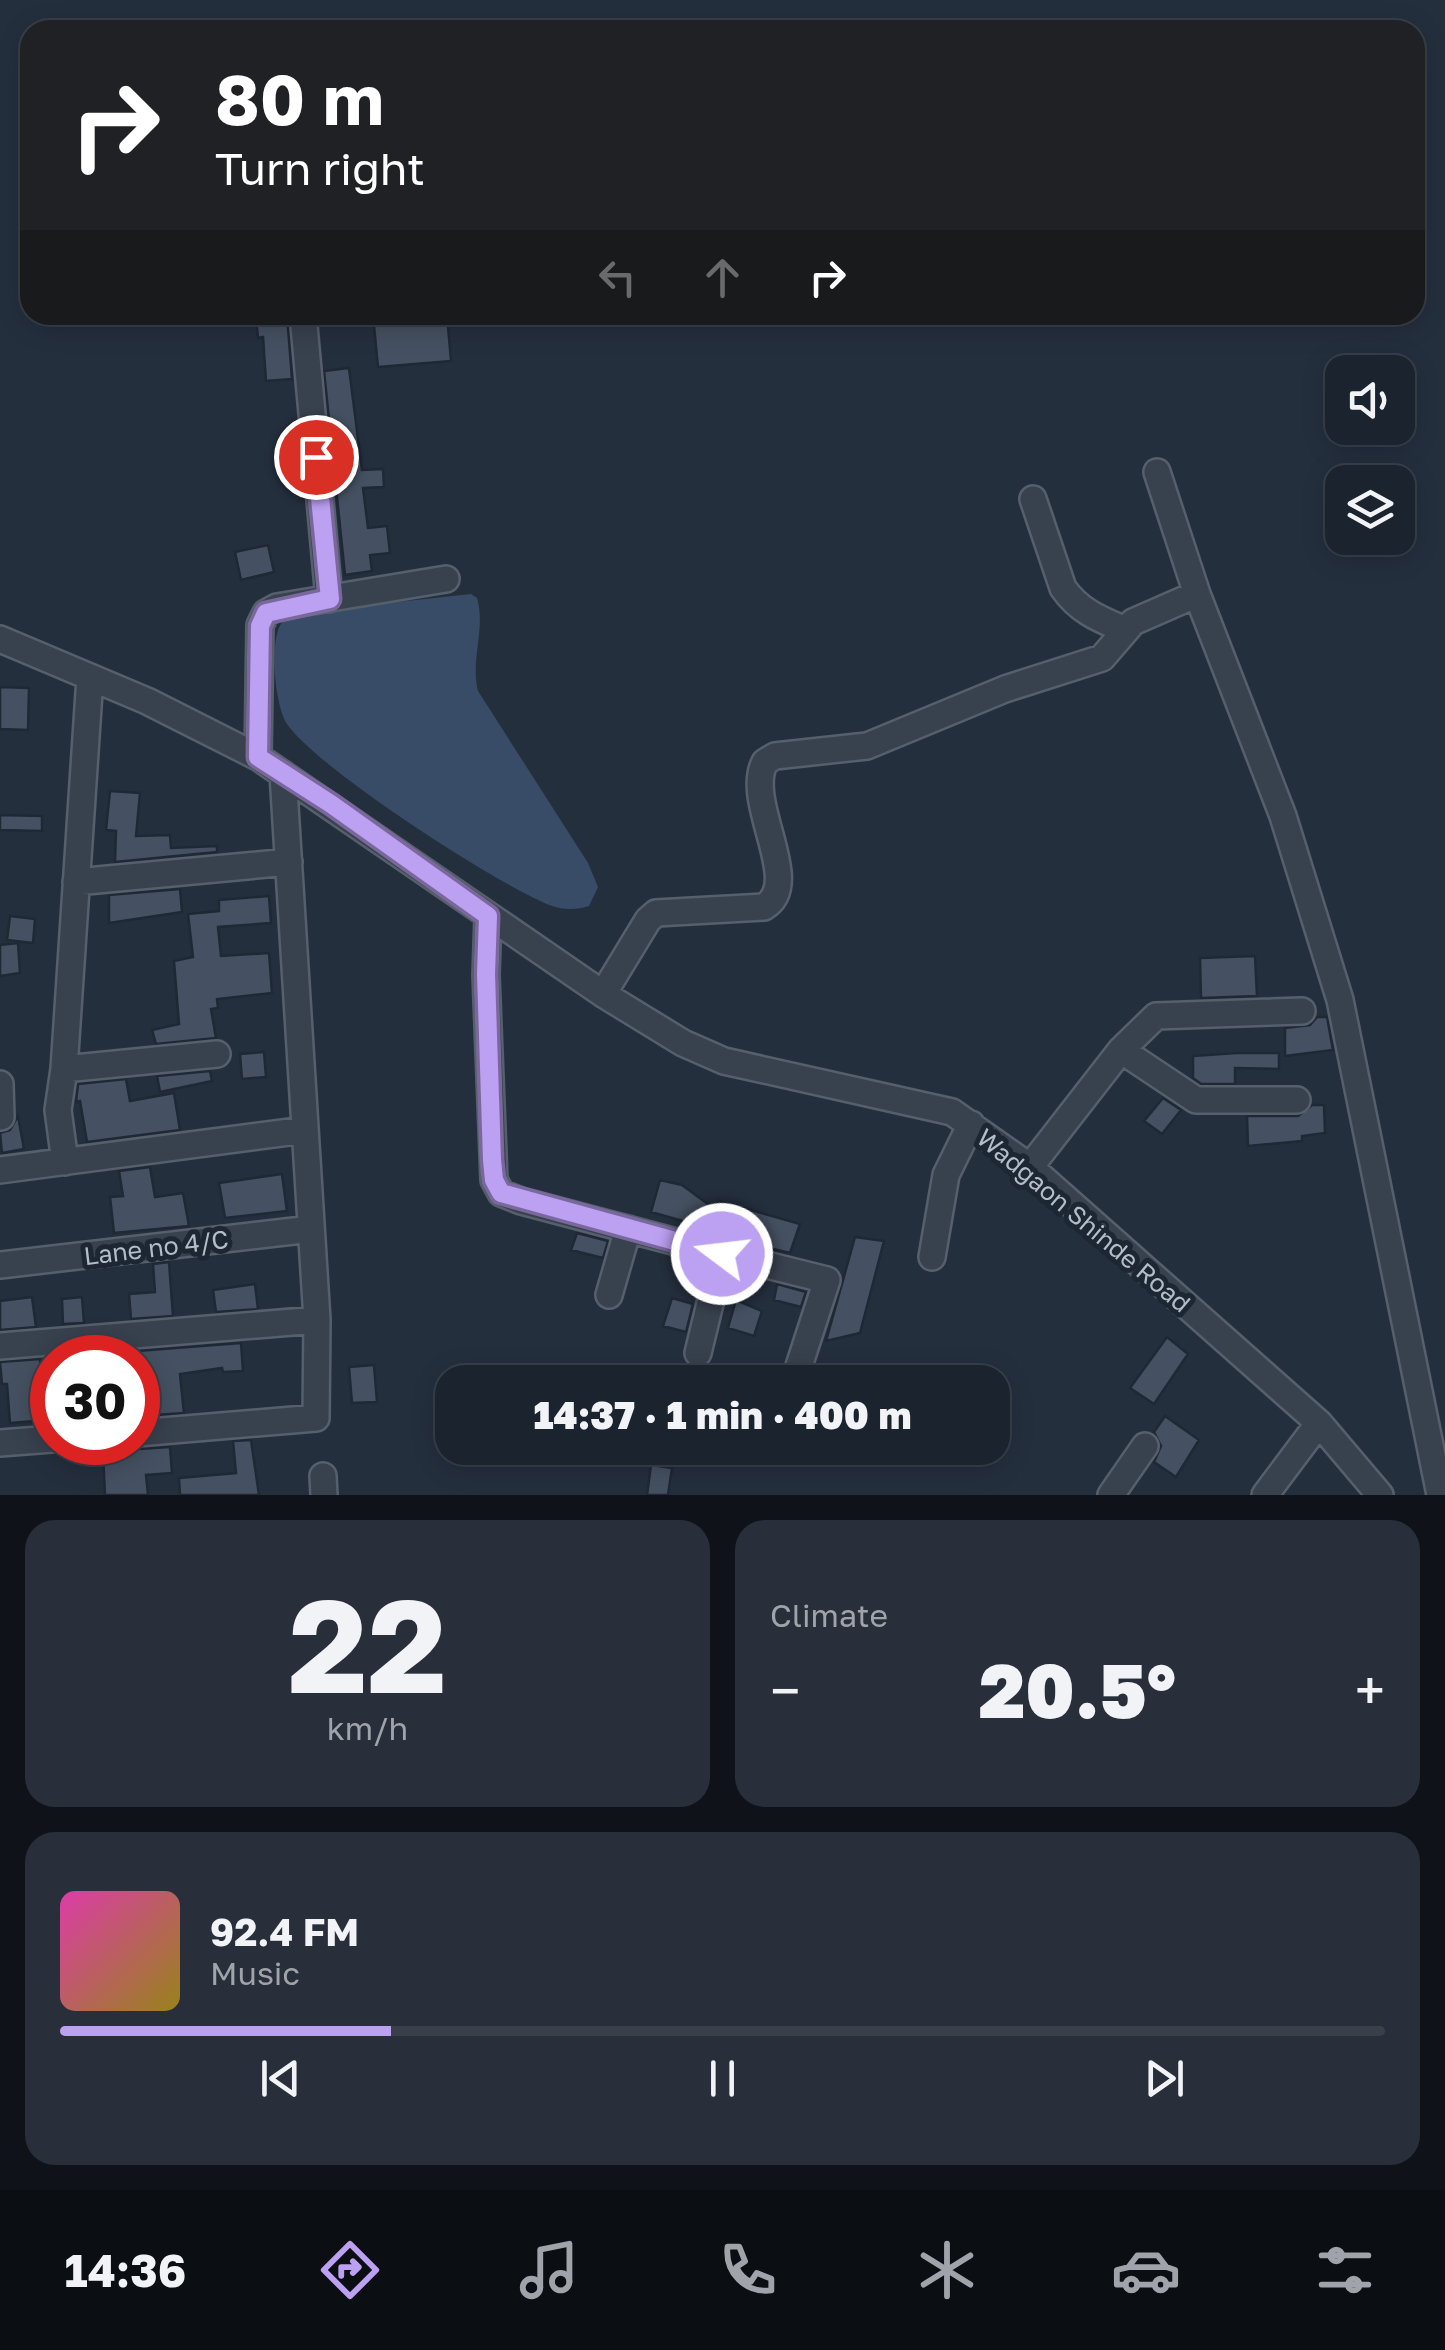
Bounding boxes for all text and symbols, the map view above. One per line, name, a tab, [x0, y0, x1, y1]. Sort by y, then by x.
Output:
text: 80 m	[215, 56, 384, 140]
icon: right	[50, 60, 180, 190]
text: Turn right	[215, 141, 425, 195]
icon: left	[590, 250, 645, 305]
icon: ahead	[695, 250, 750, 305]
icon: right	[800, 250, 855, 305]
map controls	[1325, 355, 1415, 555]
button: sound	[1325, 355, 1415, 445]
pin	[274, 415, 359, 500]
icon: arrive	[289, 430, 344, 485]
button: layers	[1325, 465, 1415, 555]
street label: Wadgaon Shinde Road	[971, 1122, 1197, 1318]
position arrow	[670, 1202, 774, 1306]
street label: Lane no 4/C	[82, 1223, 230, 1271]
speed limit sign: 30	[30, 1335, 160, 1465]
text: 14:37 · 1 min · 400 m	[534, 1392, 911, 1437]
text: 22	[288, 1566, 447, 1722]
text: Climate	[770, 1596, 888, 1634]
text: 20.5°	[979, 1644, 1176, 1735]
text: −	[770, 1657, 800, 1723]
text: +	[1355, 1657, 1385, 1723]
text: km/h	[327, 1709, 408, 1747]
text: 92.4 FM	[210, 1909, 359, 1954]
text: Music	[210, 1954, 300, 1992]
icon: previous	[253, 2051, 308, 2106]
icon: pause	[695, 2051, 750, 2106]
icon: next	[1137, 2051, 1192, 2106]
icon: directions	[315, 2235, 385, 2305]
icon: music	[514, 2235, 584, 2305]
icon: phone	[713, 2235, 783, 2305]
icon: climate	[912, 2235, 982, 2305]
icon: car	[1111, 2235, 1181, 2305]
icon: filters	[1310, 2235, 1380, 2305]
text: 14:36	[65, 2243, 186, 2297]

